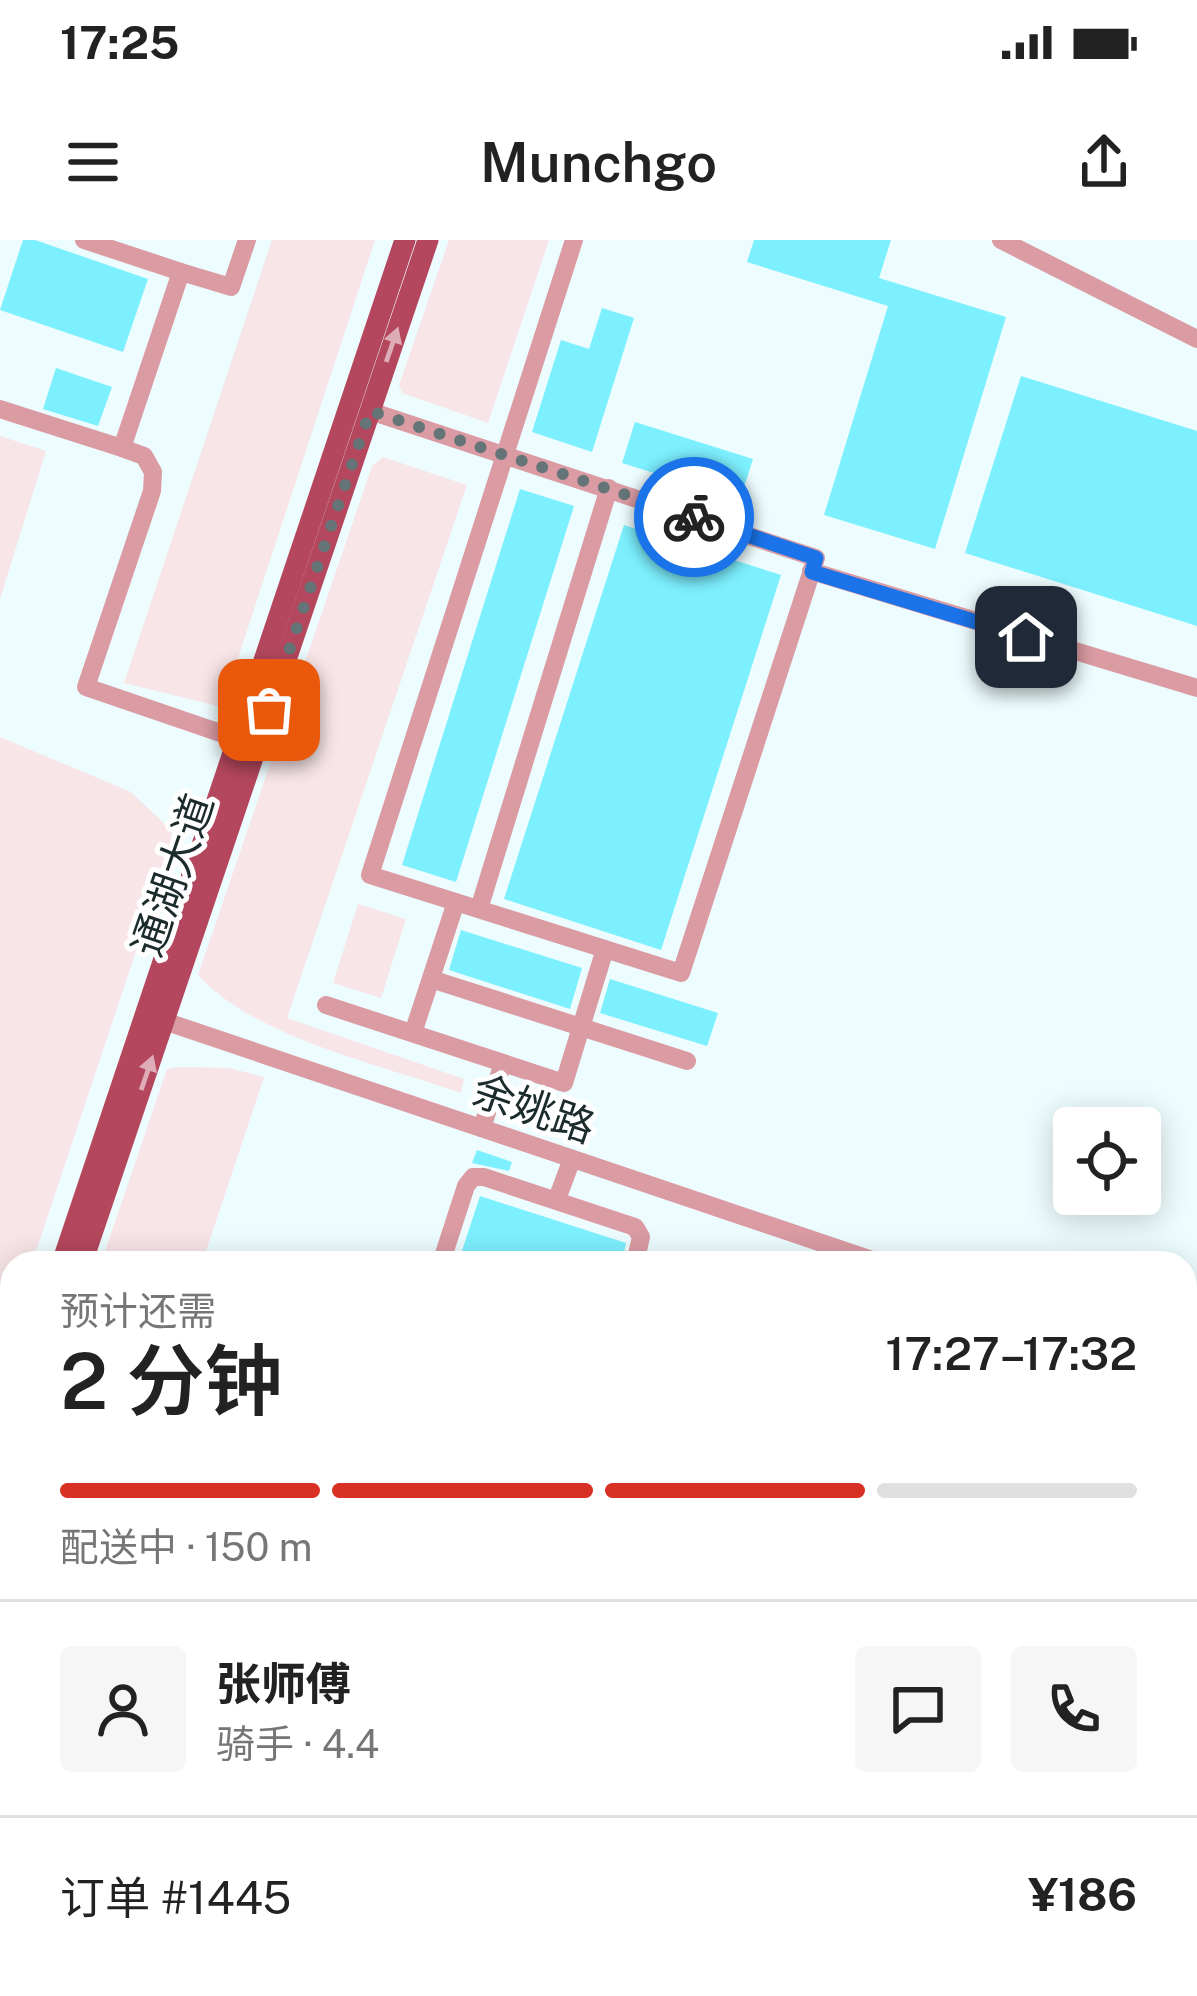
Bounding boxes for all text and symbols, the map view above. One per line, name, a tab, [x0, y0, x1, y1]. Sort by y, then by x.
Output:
text: 17:25	[60, 16, 179, 69]
icon: menu	[60, 129, 126, 195]
icon: share	[1071, 129, 1137, 195]
text: Munchgo	[480, 131, 717, 194]
one-way arrow	[384, 326, 403, 363]
courier	[634, 457, 754, 577]
icon: bike	[661, 484, 727, 550]
pin	[975, 586, 1077, 688]
icon: home	[993, 604, 1059, 670]
pin	[218, 659, 320, 761]
icon: bag	[236, 677, 302, 743]
street label: 通湖大道	[121, 788, 223, 962]
one-way arrow	[138, 1054, 157, 1090]
street label: 余姚路	[466, 1064, 602, 1152]
map controls	[1053, 1107, 1161, 1215]
button: locate	[1053, 1107, 1161, 1215]
text: 预计还需	[60, 1288, 216, 1334]
text: 17:27–17:32	[886, 1327, 1137, 1380]
text: 2 分钟	[60, 1335, 282, 1427]
text: 配送中 · 150 m	[60, 1524, 313, 1570]
button: person	[60, 1646, 186, 1772]
button: chat	[855, 1646, 981, 1772]
button: phone	[1011, 1646, 1137, 1772]
text: 张师傅	[216, 1657, 351, 1710]
text: 骑手 · 4.4	[216, 1721, 379, 1767]
text: ¥186	[1028, 1868, 1137, 1921]
text: 订单 #1445	[60, 1871, 291, 1924]

